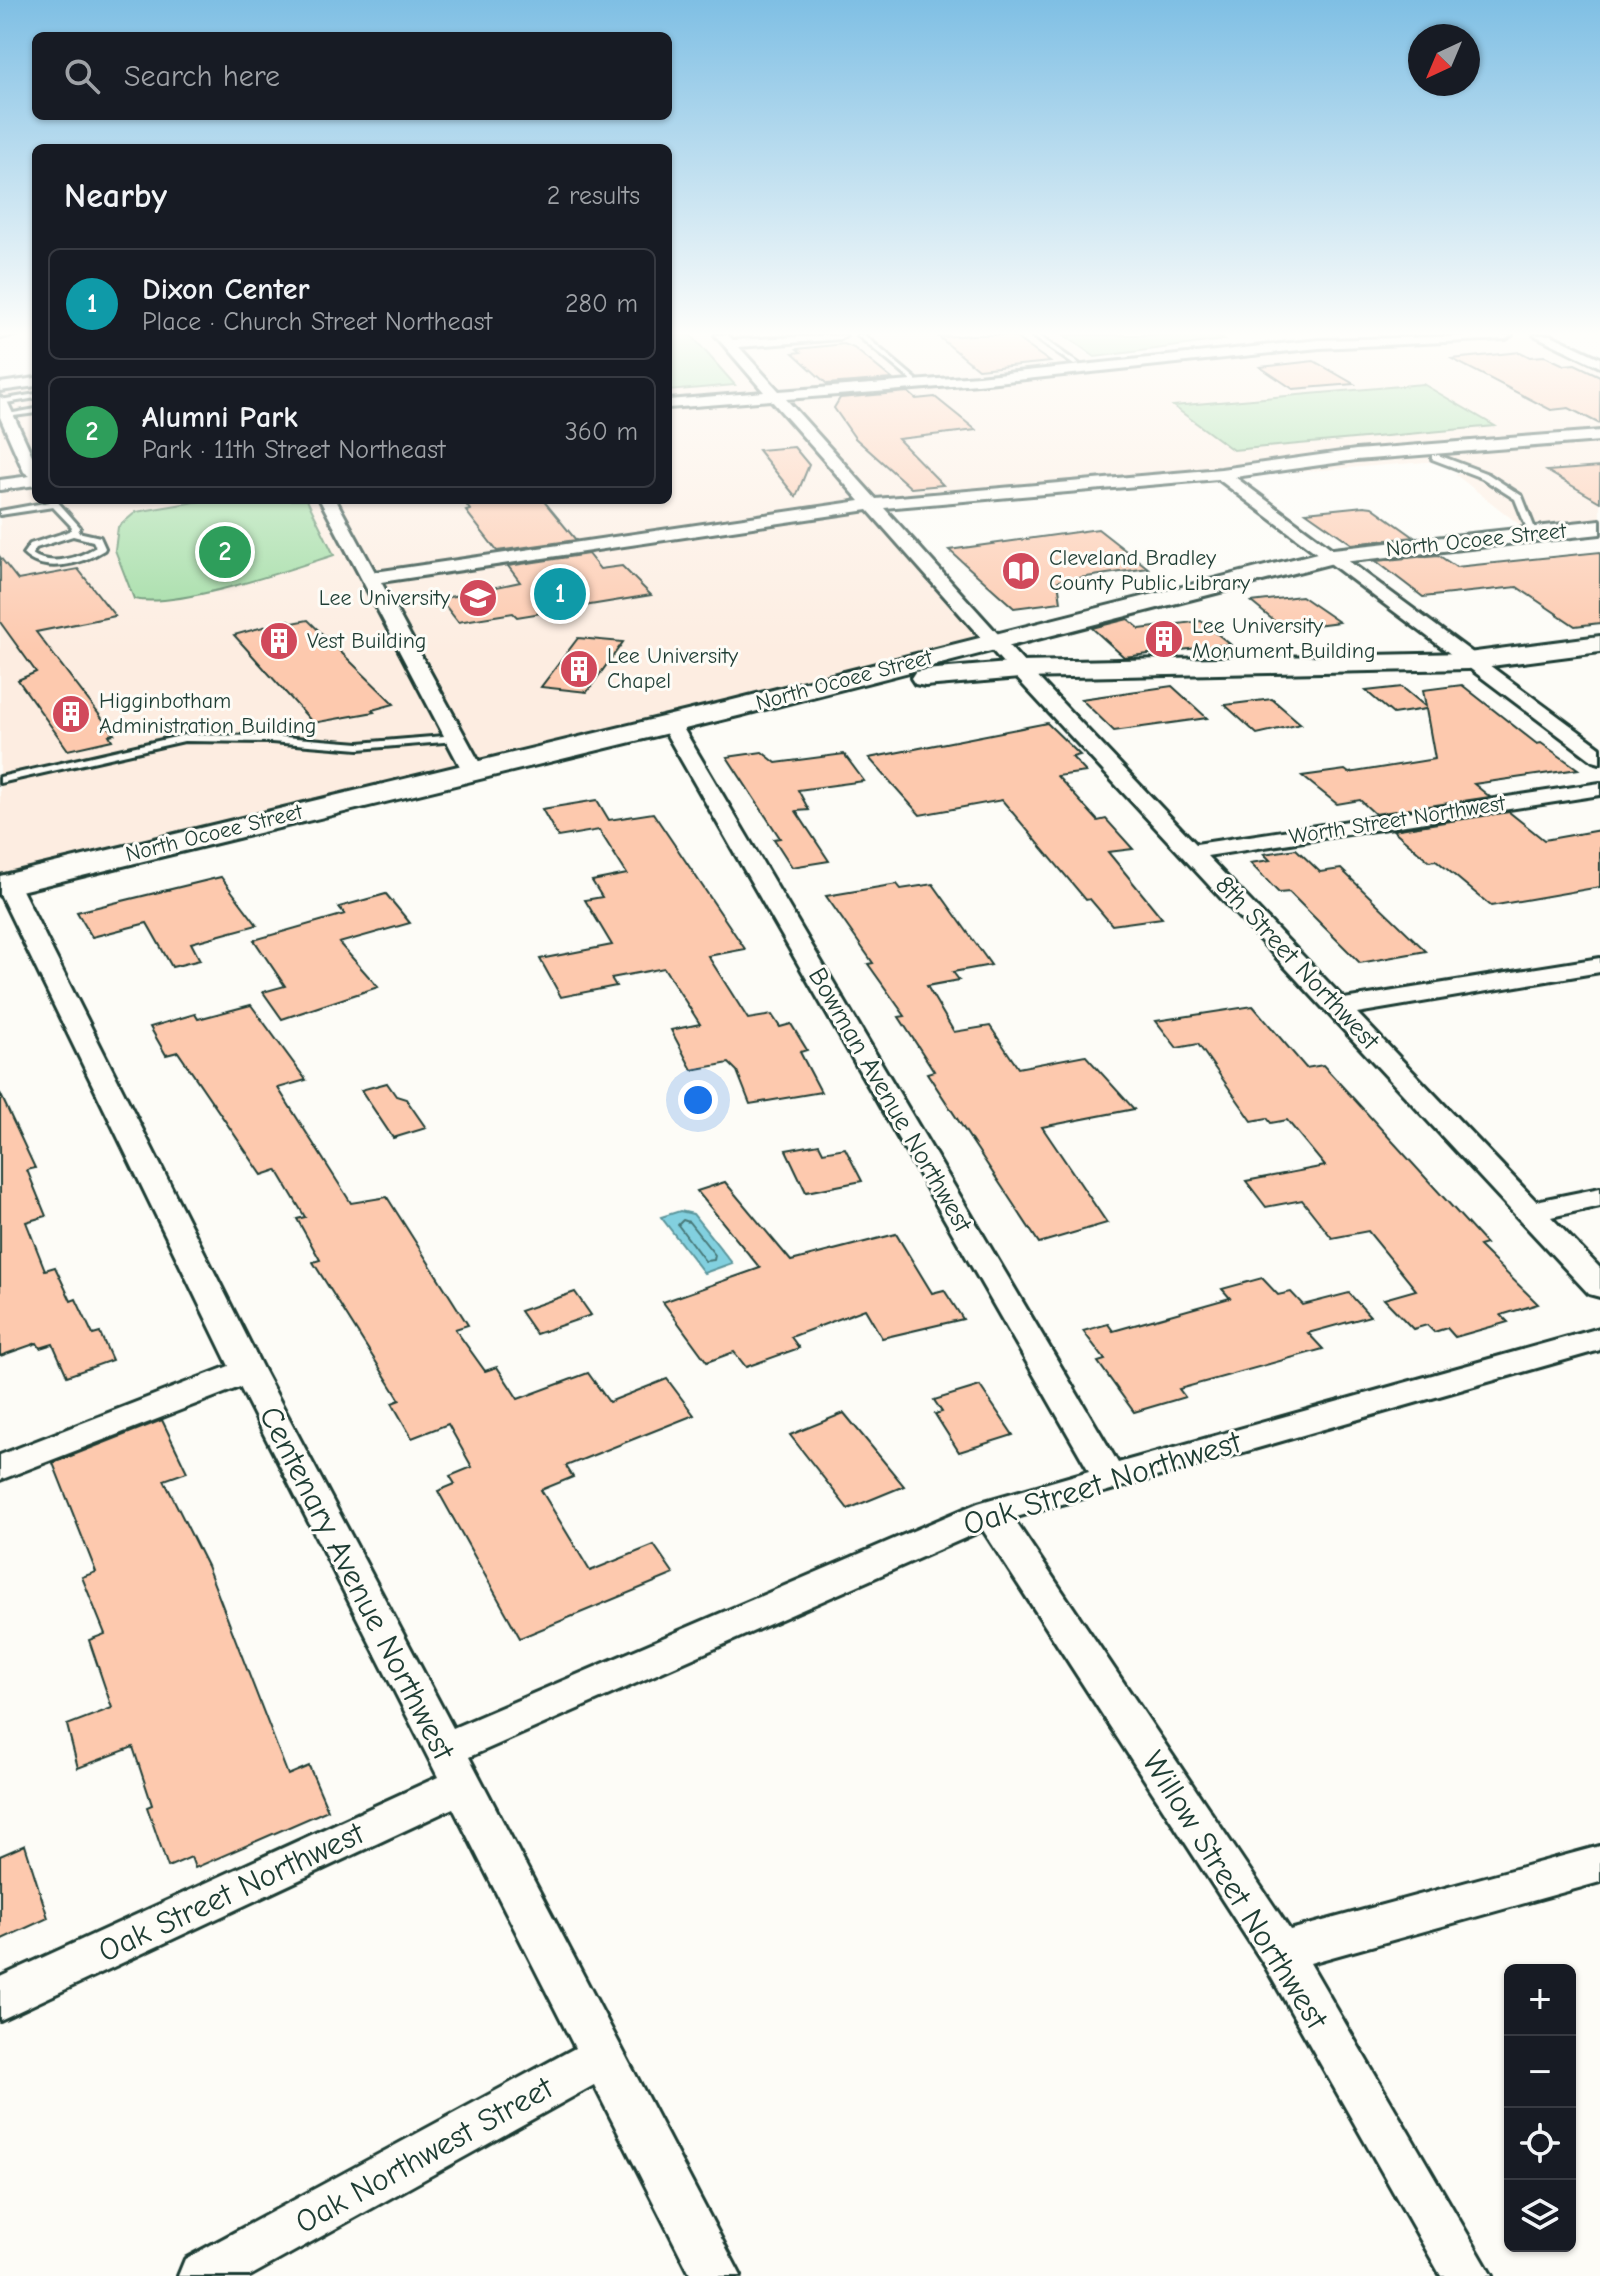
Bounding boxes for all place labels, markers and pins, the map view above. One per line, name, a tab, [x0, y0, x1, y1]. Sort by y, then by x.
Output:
pin: 2	[199, 522, 251, 582]
place label: Cleveland Bradley County Public Library	[1049, 545, 1250, 596]
library icon: Cleveland Bradley County Public Library	[1000, 550, 1042, 592]
pin: 1	[534, 564, 586, 624]
school or university icon: Lee University	[457, 577, 499, 619]
place label: Lee University	[319, 585, 450, 611]
place label: Lee University Monument Building	[1192, 613, 1376, 664]
building icon: Lee University Monument Building	[1143, 618, 1185, 660]
building icon: Vest Building	[258, 620, 300, 662]
place label: Vest Building	[307, 628, 426, 654]
place label: Lee University Chapel	[607, 643, 738, 694]
building icon: Lee University Chapel	[558, 648, 600, 690]
place label: Higginbotham Administration Building	[99, 688, 317, 739]
building icon: Higginbotham Administration Building	[50, 693, 92, 735]

